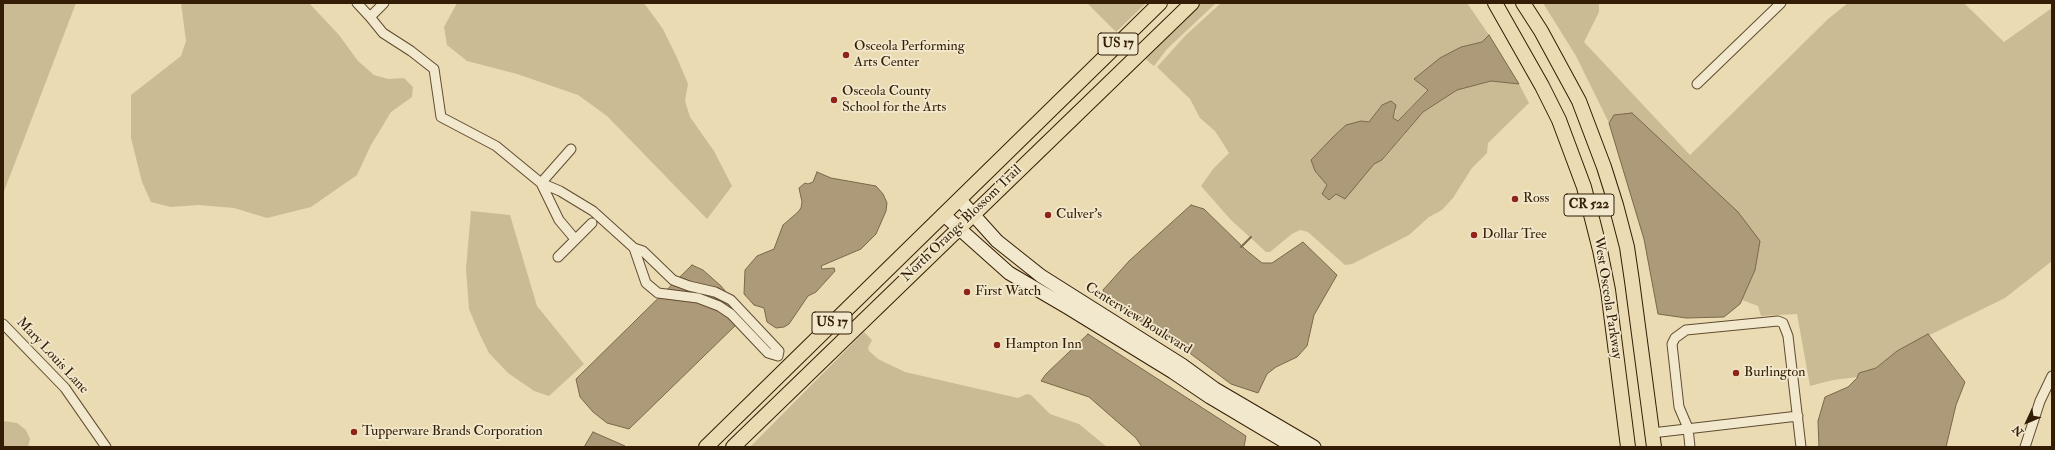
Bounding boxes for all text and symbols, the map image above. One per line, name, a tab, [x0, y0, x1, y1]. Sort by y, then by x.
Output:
road number: US 17	[1098, 33, 1138, 55]
place label: Osceola Performing Arts Center	[854, 39, 965, 72]
marker: Osceola Performing Arts Center	[841, 50, 851, 60]
place label: Osceola County School for the Arts	[842, 84, 946, 116]
marker: Osceola County School for the Arts	[829, 95, 839, 105]
street label: North Orange Blossom Trail	[898, 162, 1026, 286]
place label: Ross	[1523, 191, 1549, 207]
marker: Ross	[1510, 194, 1520, 204]
road number: CR 522	[1564, 194, 1614, 216]
place label: Culver's	[1056, 207, 1102, 223]
marker: Culver's	[1043, 210, 1053, 220]
place label: Dollar Tree	[1482, 227, 1547, 243]
marker: Dollar Tree	[1469, 230, 1479, 240]
street label: West Osceola Parkway	[1589, 236, 1625, 360]
street label: Centerview Boulevard	[1082, 279, 1194, 359]
place label: First Watch	[975, 284, 1041, 300]
marker: First Watch	[962, 287, 972, 297]
road number: US 17	[812, 312, 852, 334]
street label: Mary Louis Lane	[12, 314, 92, 398]
place label: Hampton Inn	[1005, 337, 1082, 353]
marker: Hampton Inn	[992, 340, 1002, 350]
place label: Burlington	[1744, 365, 1805, 381]
marker: Burlington	[1731, 368, 1741, 378]
north arrow	[2007, 402, 2047, 442]
text: N	[2010, 423, 2026, 439]
place label: Tupperware Brands Corporation	[362, 424, 543, 440]
marker: Tupperware Brands Corporation	[349, 427, 359, 437]

